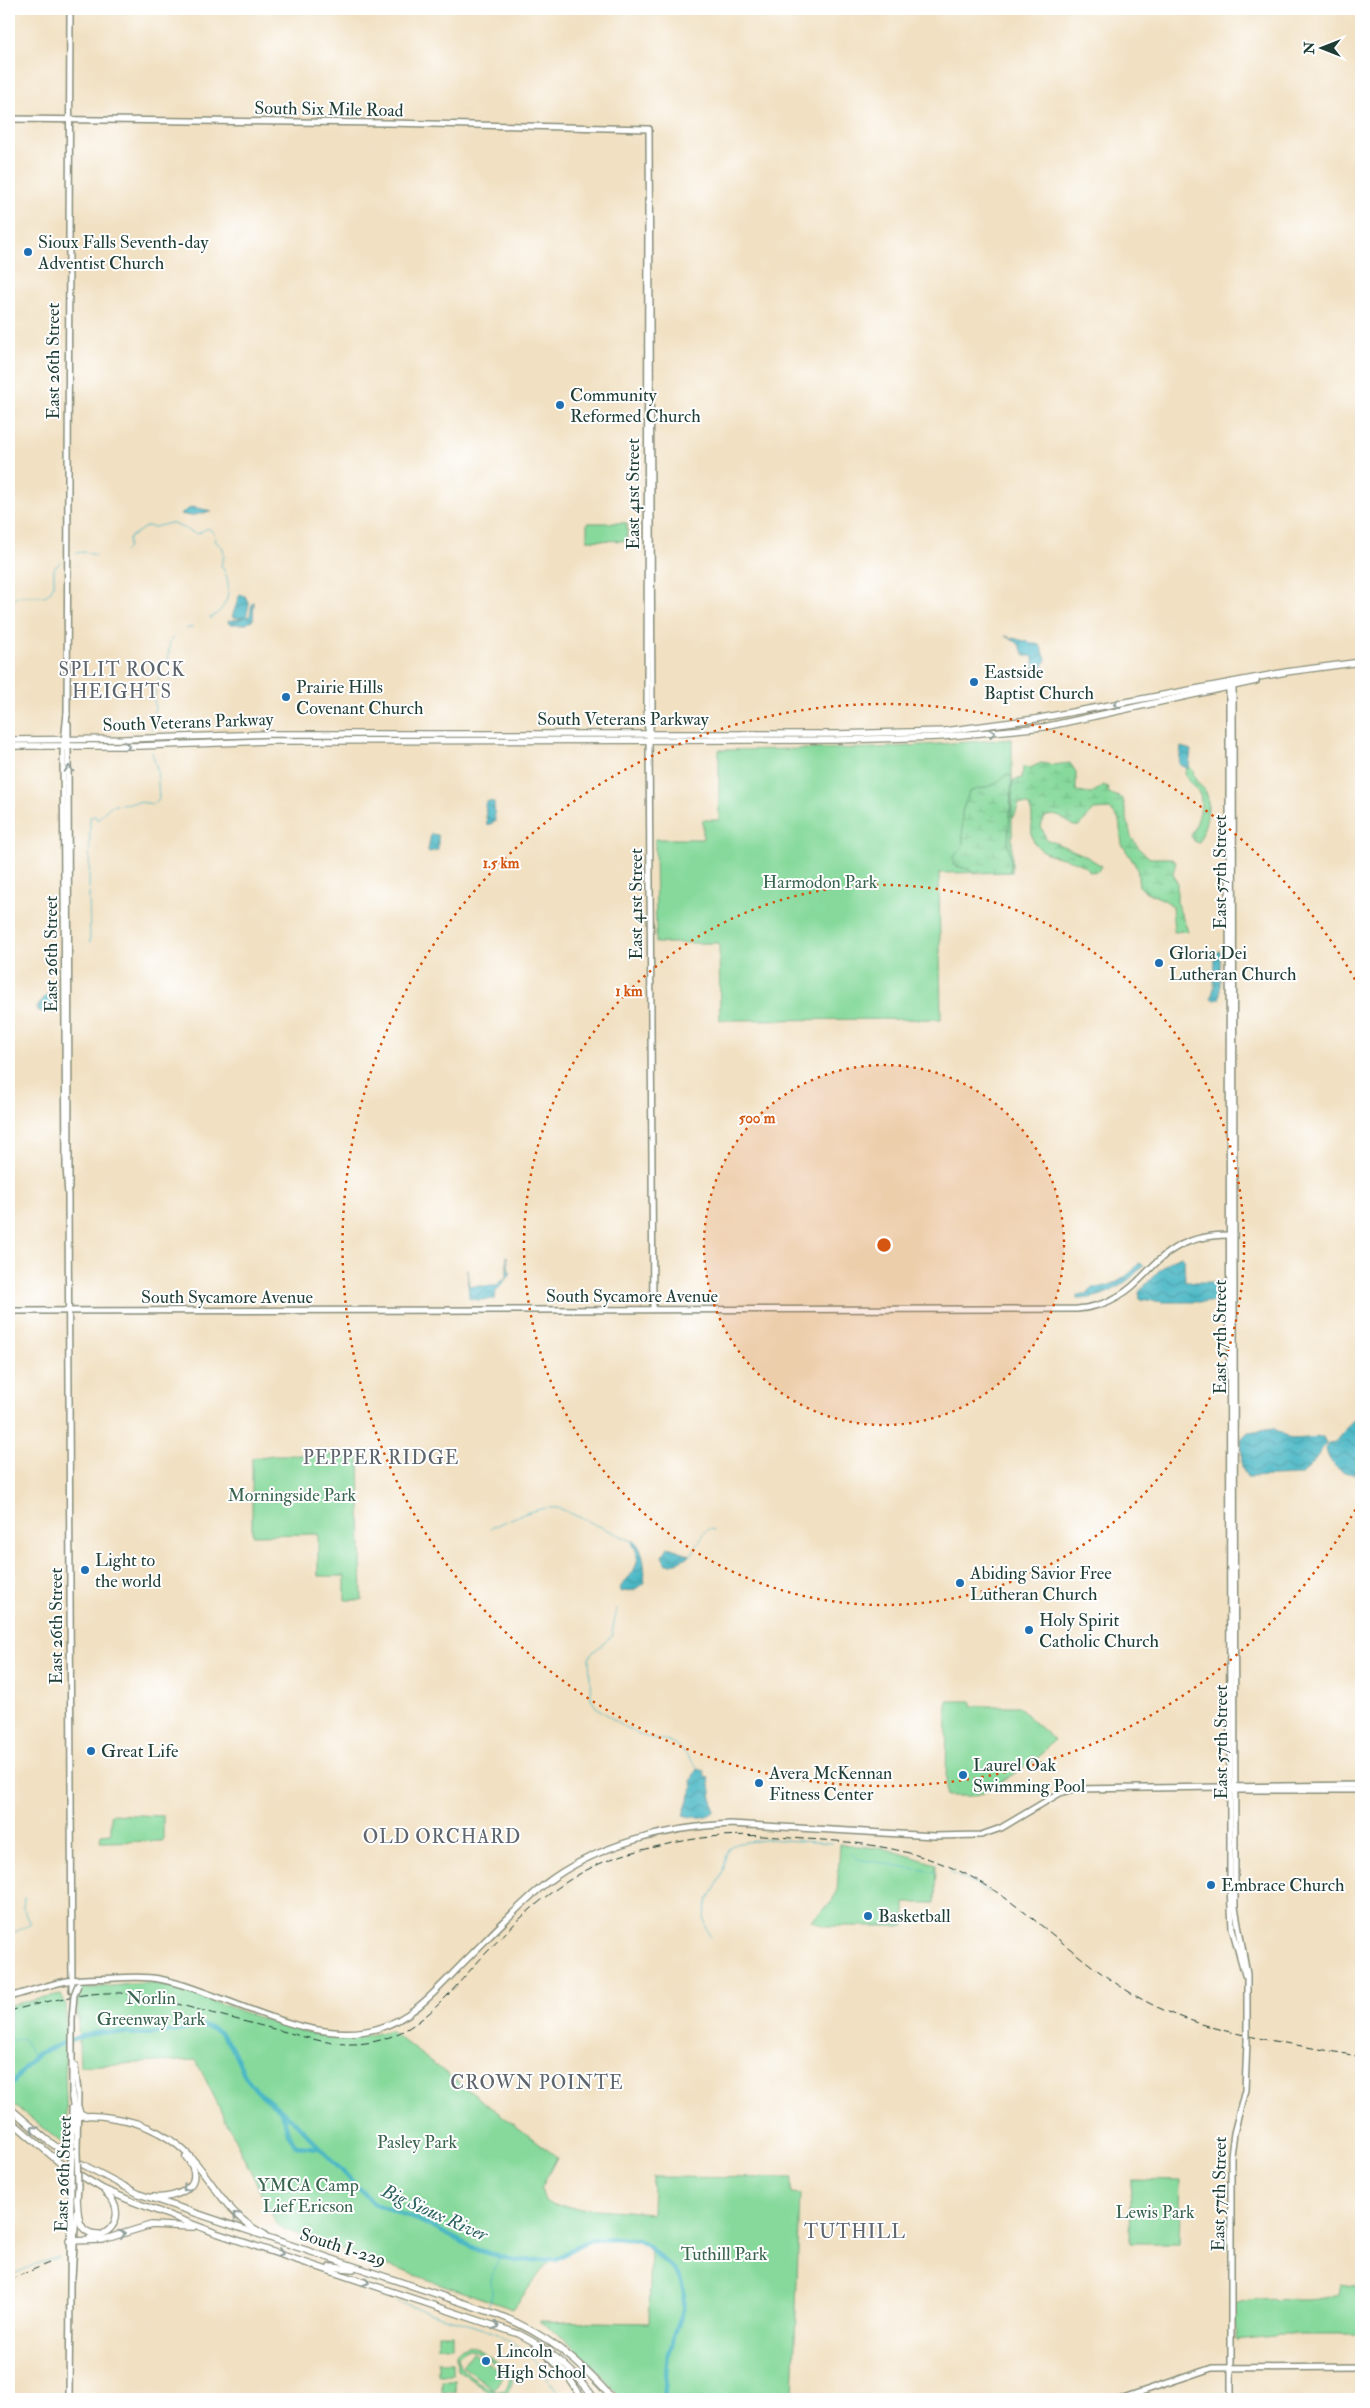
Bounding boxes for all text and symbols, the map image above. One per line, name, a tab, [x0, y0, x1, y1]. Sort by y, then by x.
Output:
north arrow	[1298, 22, 1348, 72]
text: N	[1301, 41, 1318, 55]
street label: South Six Mile Road	[254, 97, 404, 122]
place label: Sioux Falls Seventh-day Adventist Church	[37, 231, 210, 275]
marker: Sioux Falls Seventh-day Adventist Church	[22, 246, 34, 258]
street label: East 26th Street	[42, 302, 65, 419]
place label: Community Reformed Church	[570, 384, 701, 428]
marker: Community Reformed Church	[554, 399, 566, 411]
street label: East 41st Street	[622, 438, 645, 550]
district label: SPLIT ROCK HEIGHTS	[58, 658, 186, 704]
place label: Eastside Baptist Church	[984, 661, 1094, 705]
place label: Prairie Hills Covenant Church	[296, 676, 424, 720]
marker: Eastside Baptist Church	[968, 676, 980, 688]
marker: Prairie Hills Covenant Church	[280, 691, 292, 703]
one-way arrow	[1112, 699, 1121, 709]
street label: South Veterans Parkway	[102, 708, 275, 737]
street label: South Veterans Parkway	[537, 708, 710, 731]
one-way arrow	[988, 728, 996, 739]
one-way arrow	[124, 741, 132, 751]
one-way arrow	[64, 764, 75, 772]
street label: East 57th Street	[1209, 814, 1232, 929]
street label: East 41st Street	[625, 848, 648, 960]
text: 1.5 km	[483, 854, 520, 873]
park label: Harmodon Park	[763, 871, 878, 894]
street label: East 26th Street	[40, 895, 63, 1012]
place label: Gloria Dei Lutheran Church	[1169, 942, 1297, 986]
marker: Gloria Dei Lutheran Church	[1153, 957, 1165, 969]
text: 1 km	[615, 982, 643, 1001]
text: 500 m	[739, 1109, 776, 1128]
centre of rings	[875, 1236, 893, 1254]
street label: East 57th Street	[1209, 1279, 1232, 1394]
street label: South Sycamore Avenue	[546, 1285, 718, 1308]
street label: South Sycamore Avenue	[141, 1286, 313, 1309]
district label: PEPPER RIDGE	[303, 1446, 459, 1470]
park label: Morningside Park	[228, 1484, 357, 1507]
place label: Light to the world	[95, 1549, 161, 1593]
place label: Abiding Savior Free Lutheran Church	[969, 1562, 1112, 1606]
marker: Light to the world	[79, 1564, 91, 1576]
street label: East 26th Street	[45, 1567, 68, 1684]
marker: Abiding Savior Free Lutheran Church	[954, 1577, 966, 1589]
place label: Holy Spirit Catholic Church	[1039, 1609, 1159, 1653]
marker: Holy Spirit Catholic Church	[1023, 1624, 1035, 1636]
street label: East 57th Street	[1210, 1684, 1233, 1799]
place label: Great Life	[101, 1740, 179, 1763]
marker: Great Life	[85, 1745, 97, 1757]
place label: Laurel Oak Swimming Pool	[973, 1754, 1086, 1798]
place label: Avera McKennan Fitness Center	[768, 1762, 892, 1806]
marker: Laurel Oak Swimming Pool	[957, 1769, 969, 1781]
marker: Avera McKennan Fitness Center	[753, 1777, 765, 1789]
district label: OLD ORCHARD	[363, 1825, 521, 1849]
place label: Embrace Church	[1221, 1874, 1345, 1897]
marker: Embrace Church	[1205, 1879, 1217, 1891]
place label: Basketball	[878, 1905, 951, 1928]
marker: Basketball	[862, 1910, 874, 1922]
park label: Norlin Greenway Park	[97, 1987, 206, 2031]
district label: CROWN POINTE	[450, 2071, 624, 2095]
street label: East 26th Street	[50, 2115, 77, 2233]
one-way arrow	[30, 2126, 39, 2135]
park label: Pasley Park	[377, 2131, 457, 2154]
street label: East 57th Street	[1207, 2136, 1232, 2252]
park label: YMCA Camp Lief Ericson	[257, 2174, 359, 2218]
water label: Big Sioux River	[377, 2179, 492, 2247]
one-way arrow	[182, 2183, 191, 2192]
park label: Lewis Park	[1115, 2201, 1195, 2224]
one-way arrow	[233, 2212, 242, 2221]
district label: TUTHILL	[804, 2220, 906, 2244]
street label: South I-229	[297, 2223, 389, 2272]
one-way arrow	[117, 2230, 126, 2240]
park label: Tuthill Park	[681, 2243, 768, 2266]
one-way arrow	[275, 2247, 283, 2257]
one-way arrow	[361, 2276, 370, 2286]
one-way arrow	[491, 2320, 500, 2330]
place label: Lincoln High School	[496, 2340, 587, 2384]
marker: Lincoln High School	[480, 2355, 492, 2367]

